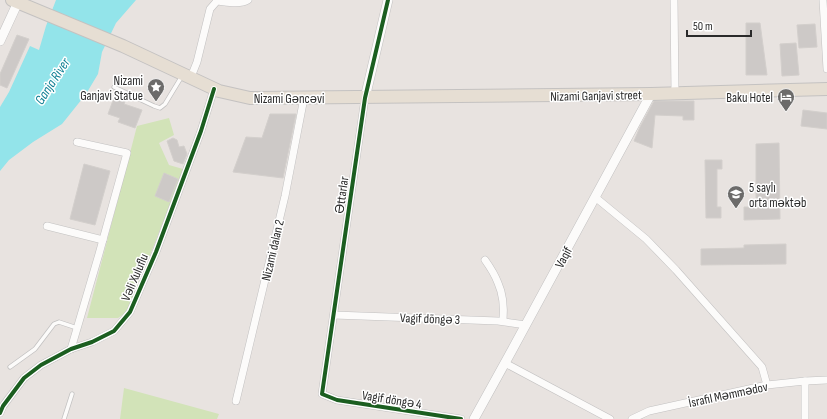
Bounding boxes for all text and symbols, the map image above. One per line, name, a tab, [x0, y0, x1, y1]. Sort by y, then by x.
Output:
scale bar	[687, 12, 751, 38]
text: 50 m	[693, 19, 713, 34]
water label: Ganja River	[31, 54, 74, 108]
place label: Nizami Ganjavi Statue	[80, 73, 143, 104]
place icon: Nizami Ganjavi Statue	[146, 77, 166, 102]
street label: Nizami Ganjavi street	[550, 87, 642, 105]
hotel icon: Baku Hotel	[776, 87, 796, 112]
place label: Baku Hotel	[726, 90, 773, 106]
street label: Nizami Gəncəvi	[254, 91, 324, 107]
street label: Əttarlar	[331, 175, 353, 215]
place label: 5 saylı orta məktəb	[749, 180, 806, 211]
school or university icon: 5 saylı orta məktəb	[726, 184, 746, 209]
street label: Nizami dalan 2	[258, 218, 288, 282]
street label: Vaqif	[552, 244, 576, 271]
street label: Vəli Xuluflu	[118, 251, 152, 304]
street label: Vagif döngə 3	[400, 310, 460, 328]
street label: İsrafil Məmmədov	[687, 378, 769, 411]
street label: Vagif döngə 4	[361, 387, 423, 413]

